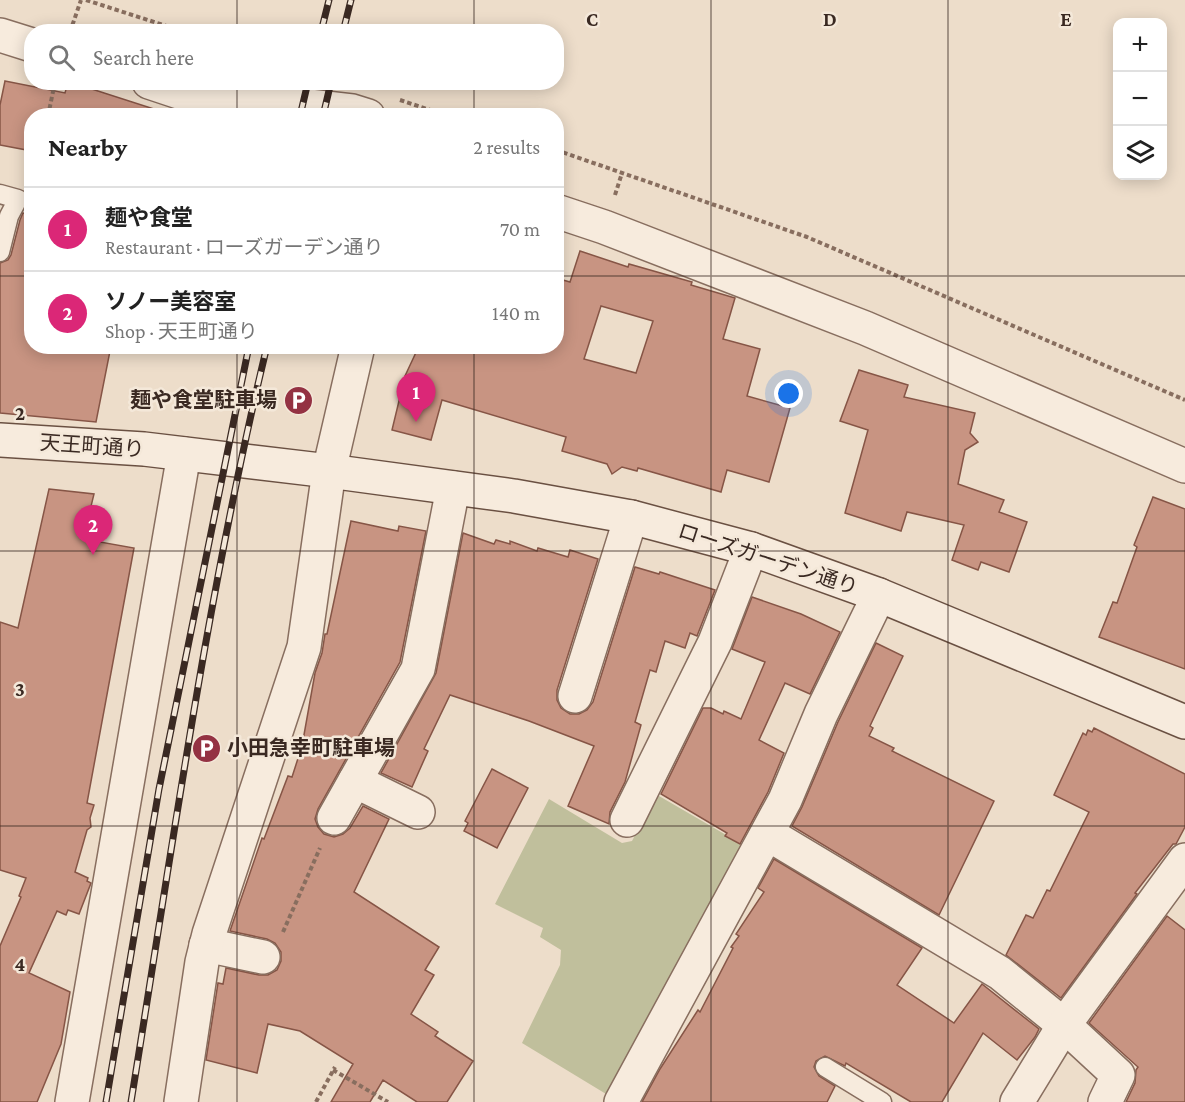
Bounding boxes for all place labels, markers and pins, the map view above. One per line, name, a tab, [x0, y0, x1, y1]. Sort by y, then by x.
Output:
pin: 1	[396, 372, 436, 422]
parking icon: 麺や食堂駐車場	[282, 384, 314, 416]
place label: 麺や食堂駐車場	[130, 388, 277, 412]
pin: 2	[74, 506, 112, 555]
parking icon: 小田急幸町駐車場	[190, 732, 222, 764]
place label: 小田急幸町駐車場	[227, 736, 395, 760]

